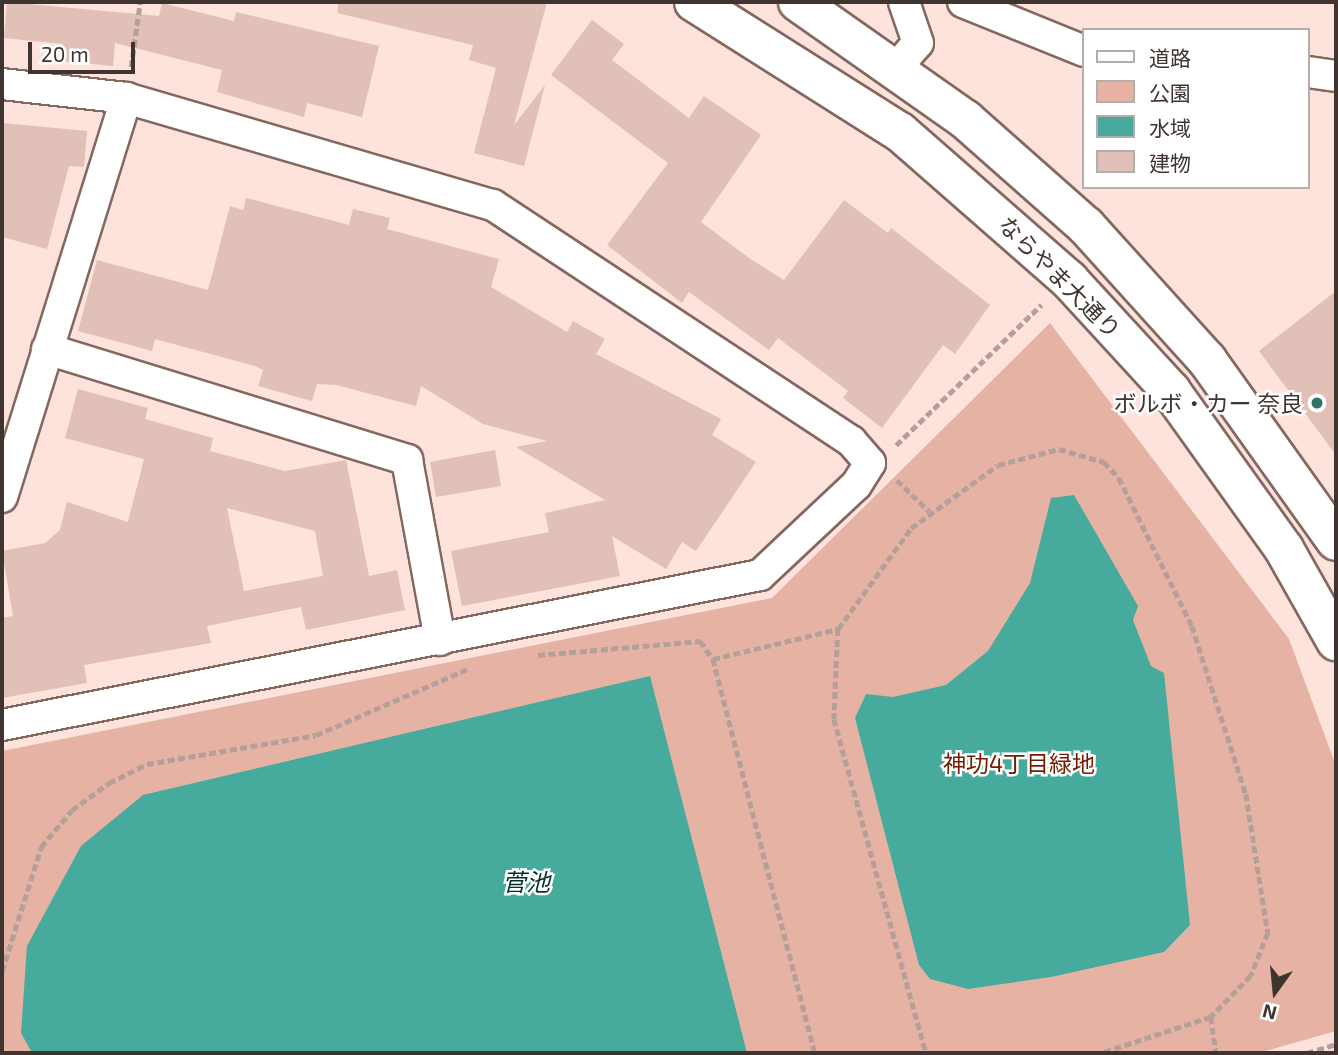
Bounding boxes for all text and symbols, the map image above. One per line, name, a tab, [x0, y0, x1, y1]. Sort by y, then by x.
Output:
scale bar	[32, 28, 138, 72]
legend	[1082, 28, 1310, 189]
text: 20 m	[41, 41, 89, 66]
text: 道路	[1149, 45, 1191, 70]
text: 公園	[1149, 80, 1191, 105]
text: 水域	[1149, 115, 1191, 140]
text: 建物	[1149, 150, 1191, 175]
street label: ならやま大通り	[993, 210, 1127, 344]
place label: ボルボ・カー 奈良	[1114, 389, 1303, 417]
marker: ボルボ・カー 奈良	[1309, 395, 1325, 411]
park label: 神功4丁目緑地	[943, 749, 1095, 777]
water label: 菅池	[502, 868, 550, 896]
north arrow	[1240, 957, 1310, 1027]
text: N	[1260, 1000, 1279, 1026]

